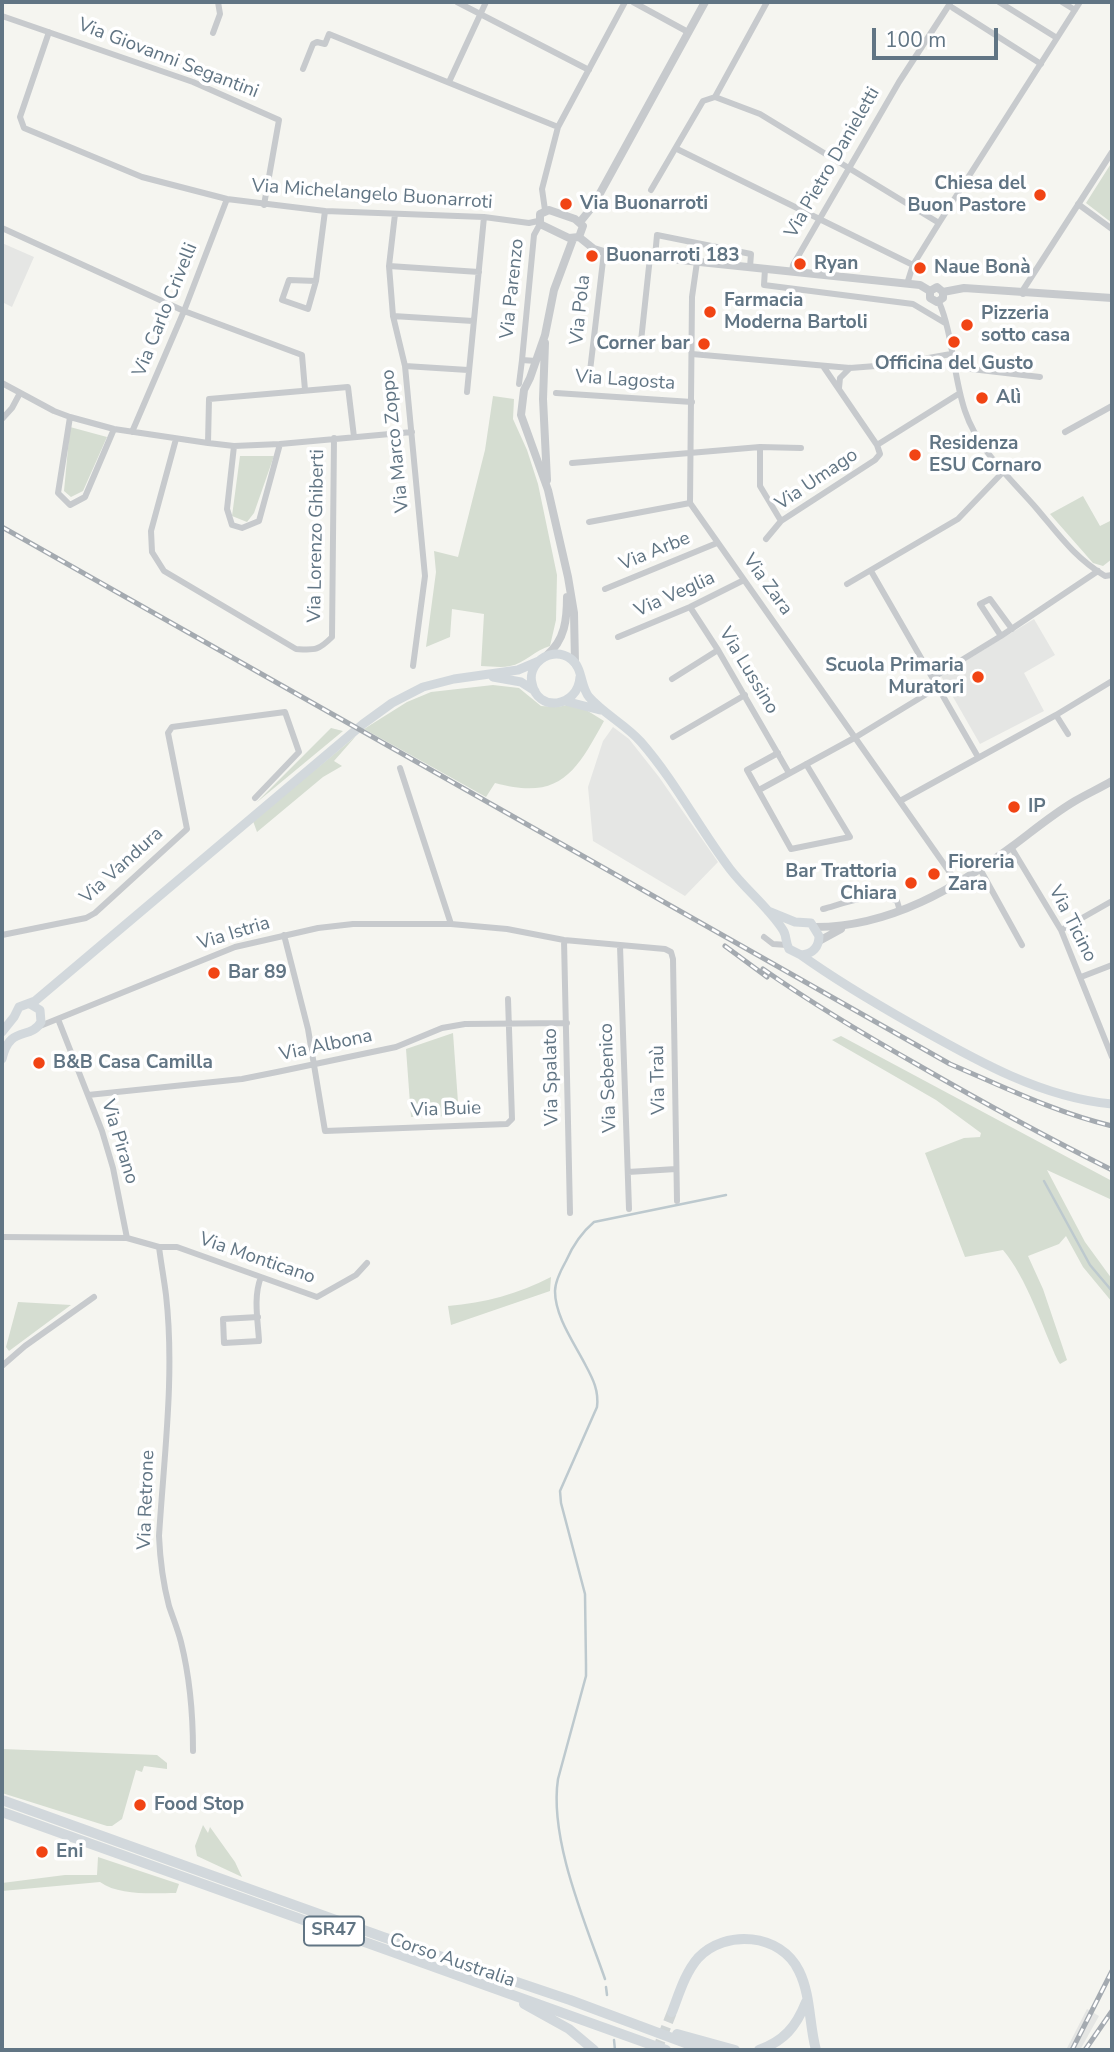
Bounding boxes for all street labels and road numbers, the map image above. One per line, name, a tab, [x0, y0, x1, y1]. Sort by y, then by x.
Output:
street label: Via Giovanni Segantini	[74, 14, 262, 104]
street label: Via Pietro Danieletti	[781, 84, 885, 242]
street label: Via Michelangelo Buonarroti	[251, 175, 493, 215]
street label: Via Parenzo	[496, 238, 530, 340]
street label: Via Carlo Crivelli	[129, 240, 203, 380]
street label: Via Pola	[566, 274, 596, 346]
street label: Via Lagosta	[574, 366, 676, 396]
street label: Via Marco Zoppo	[377, 368, 415, 514]
street label: Via Umago	[772, 444, 862, 516]
street label: Via Lorenzo Ghiberti	[304, 449, 330, 623]
street label: Via Arbe	[616, 528, 694, 576]
street label: Via Zara	[737, 550, 797, 620]
street label: Via Veglia	[631, 567, 719, 623]
street label: Via Lussino	[713, 623, 783, 719]
street label: Via Vandura	[76, 823, 168, 909]
street label: Via Ticino	[1043, 882, 1101, 966]
street label: Via Istria	[195, 912, 273, 956]
street label: Via Sebenico	[596, 1023, 622, 1133]
street label: Via Albona	[277, 1025, 375, 1067]
street label: Via Spalato	[540, 1028, 564, 1126]
street label: Via Traù	[647, 1045, 671, 1115]
street label: Via Pirano	[95, 1097, 143, 1187]
street label: Via Buie	[410, 1097, 482, 1123]
street label: Via Monticano	[196, 1228, 318, 1290]
street label: Via Retrone	[134, 1450, 160, 1550]
road number: SR47	[304, 1916, 364, 1945]
street label: Corso Australia	[386, 1929, 518, 1993]

